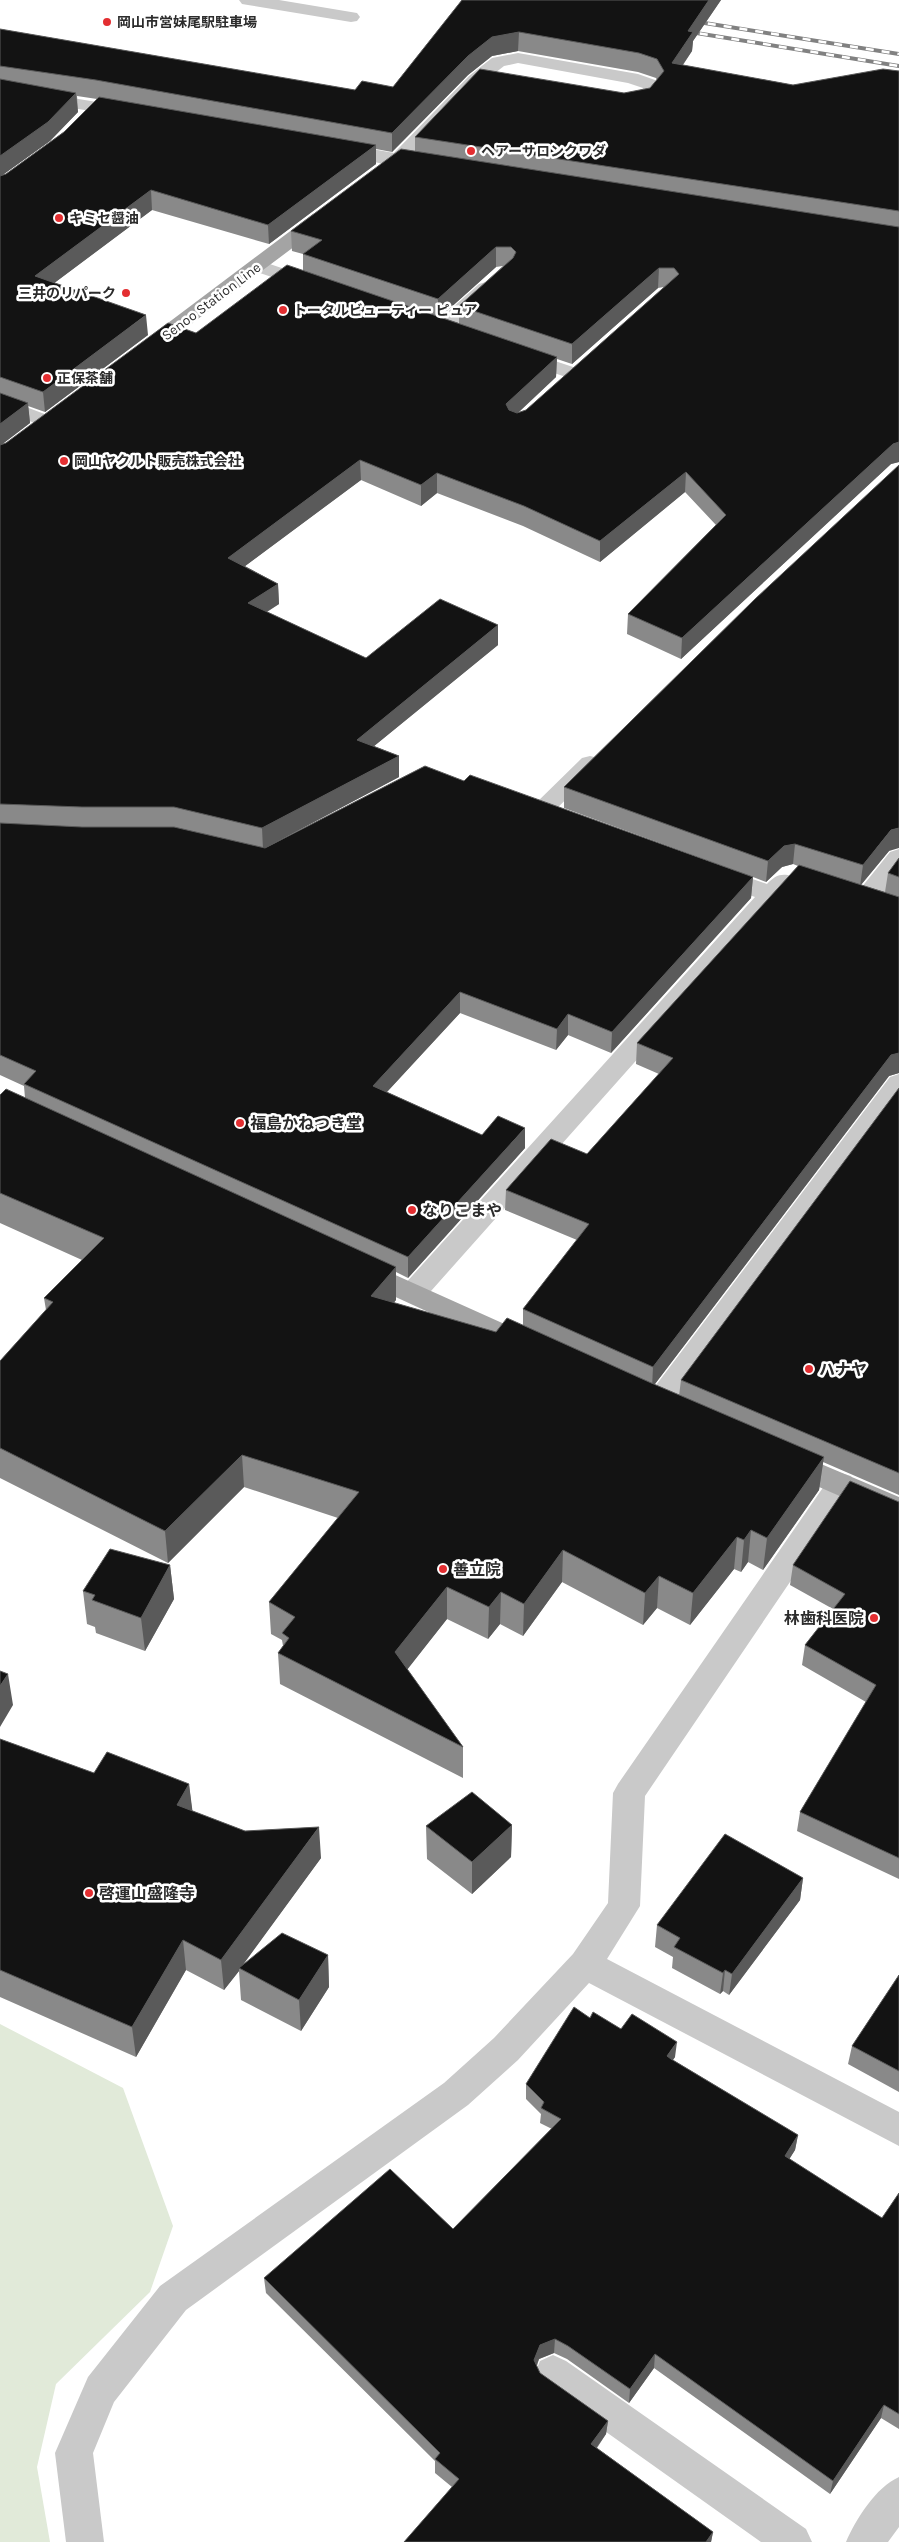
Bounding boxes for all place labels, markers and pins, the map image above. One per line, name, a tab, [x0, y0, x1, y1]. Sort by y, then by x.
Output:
place label: 岡山市営妹尾駅駐車場	[117, 14, 257, 31]
marker: 岡山市営妹尾駅駐車場	[101, 16, 113, 28]
place label: ヘアーサロンクワダ	[481, 143, 606, 160]
marker: ヘアーサロンクワダ	[465, 145, 477, 157]
place label: キミセ醤油	[69, 210, 139, 227]
marker: キミセ醤油	[53, 212, 65, 224]
place label: 三井のリパーク	[18, 285, 116, 302]
marker: 三井のリパーク	[120, 287, 132, 299]
place label: トータルビューティー ピュア	[293, 302, 477, 319]
marker: トータルビューティー ピュア	[277, 304, 289, 316]
place label: 正保茶舗	[57, 370, 113, 387]
marker: 正保茶舗	[41, 372, 53, 384]
place label: 岡山ヤクルト販売株式会社	[74, 453, 242, 470]
marker: 岡山ヤクルト販売株式会社	[58, 455, 70, 467]
place label: 福島かねつき堂	[250, 1114, 362, 1133]
marker: 福島かねつき堂	[234, 1117, 246, 1129]
place label: なりこまや	[422, 1201, 502, 1220]
marker: なりこまや	[406, 1204, 418, 1216]
place label: ハナヤ	[819, 1360, 867, 1379]
marker: ハナヤ	[803, 1363, 815, 1375]
place label: 善立院	[453, 1560, 501, 1579]
marker: 善立院	[437, 1563, 449, 1575]
place label: 林歯科医院	[784, 1609, 864, 1628]
marker: 林歯科医院	[868, 1612, 880, 1624]
place label: 啓運山盛隆寺	[99, 1884, 195, 1903]
marker: 啓運山盛隆寺	[83, 1887, 95, 1899]

